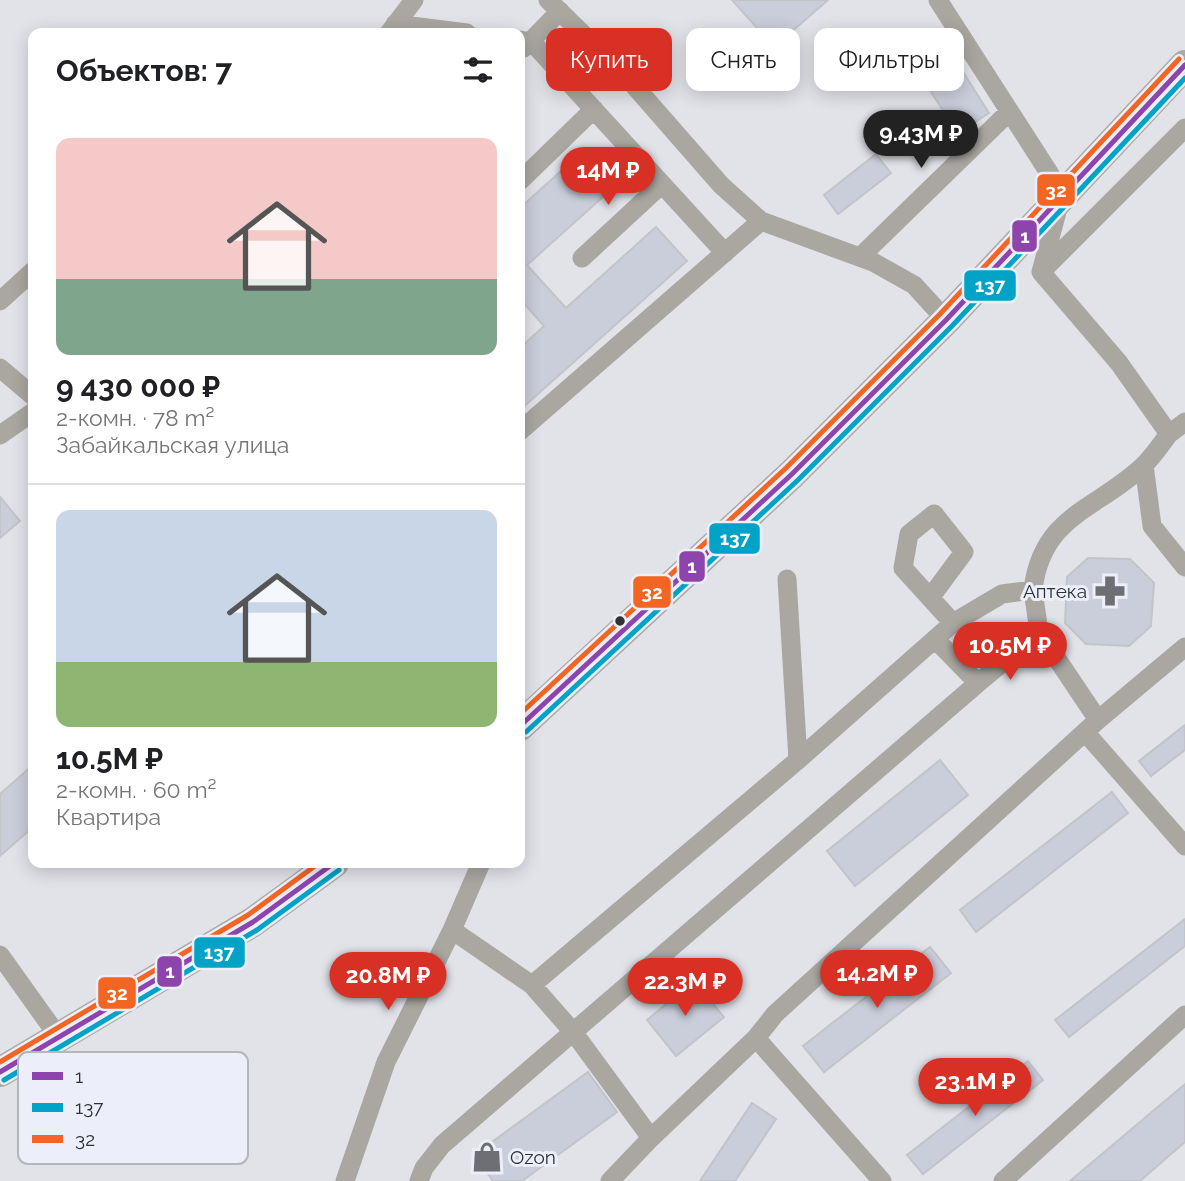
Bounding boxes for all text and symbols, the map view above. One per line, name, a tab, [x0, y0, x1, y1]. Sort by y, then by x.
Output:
chip: Купить	[546, 28, 672, 91]
chip: Снять	[686, 28, 800, 91]
chip: Фильтры	[814, 28, 964, 91]
icon: filters	[459, 51, 497, 89]
text: Объектов: 7	[56, 53, 232, 88]
pin: 9.43M ₽	[856, 110, 986, 170]
text: 9.43M ₽	[879, 119, 963, 146]
pin: 14M ₽	[559, 148, 657, 207]
text: 14M ₽	[576, 156, 640, 183]
line badge: 32	[1036, 173, 1076, 207]
text: 32	[1045, 179, 1067, 201]
icon: home	[214, 183, 340, 309]
line badge: 1	[1011, 219, 1038, 253]
text: 1	[1020, 225, 1030, 247]
line badge: 137	[963, 269, 1017, 302]
text: 137	[975, 274, 1006, 296]
text: 9 430 000 ₽	[56, 369, 220, 404]
text: 2-комн. · 78 m²	[56, 404, 215, 431]
text: Забайкальская улица	[56, 431, 289, 458]
line badge: 137	[708, 522, 761, 555]
text: 137	[720, 527, 751, 549]
line badge: 1	[678, 550, 706, 583]
icon: home	[214, 555, 340, 681]
text: 1	[687, 555, 697, 577]
pharmacy icon: Аптека	[1093, 574, 1127, 608]
line badge: 32	[632, 575, 672, 609]
place label: Аптека	[1023, 580, 1087, 602]
text: 32	[641, 581, 663, 603]
unlabelled marker	[613, 614, 627, 628]
pin: 10.5M ₽	[945, 622, 1075, 682]
text: 10.5M ₽	[969, 631, 1051, 658]
text: 10.5M ₽	[56, 741, 163, 776]
text: 2-комн. · 60 m²	[56, 776, 217, 803]
text: Квартира	[56, 803, 161, 830]
line badge: 137	[193, 936, 246, 969]
text: 137	[204, 941, 235, 963]
pin: 14.2M ₽	[812, 950, 942, 1010]
pin: 20.8M ₽	[323, 953, 453, 1012]
line badge: 1	[156, 955, 183, 988]
pin: 22.3M ₽	[620, 958, 750, 1018]
text: 14.2M ₽	[836, 959, 918, 986]
text: 1	[165, 960, 175, 982]
text: 20.8M ₽	[346, 961, 430, 988]
text: 22.3M ₽	[644, 967, 726, 994]
line badge: 32	[97, 976, 137, 1010]
text: 32	[106, 982, 128, 1004]
legend	[18, 1052, 248, 1164]
pin: 23.1M ₽	[910, 1058, 1040, 1118]
text: 1	[75, 1065, 83, 1087]
text: 23.1M ₽	[934, 1067, 1016, 1094]
text: 137	[75, 1096, 103, 1118]
text: 32	[75, 1128, 95, 1150]
shop icon: Ozon	[470, 1140, 504, 1174]
place label: Ozon	[510, 1146, 556, 1168]

